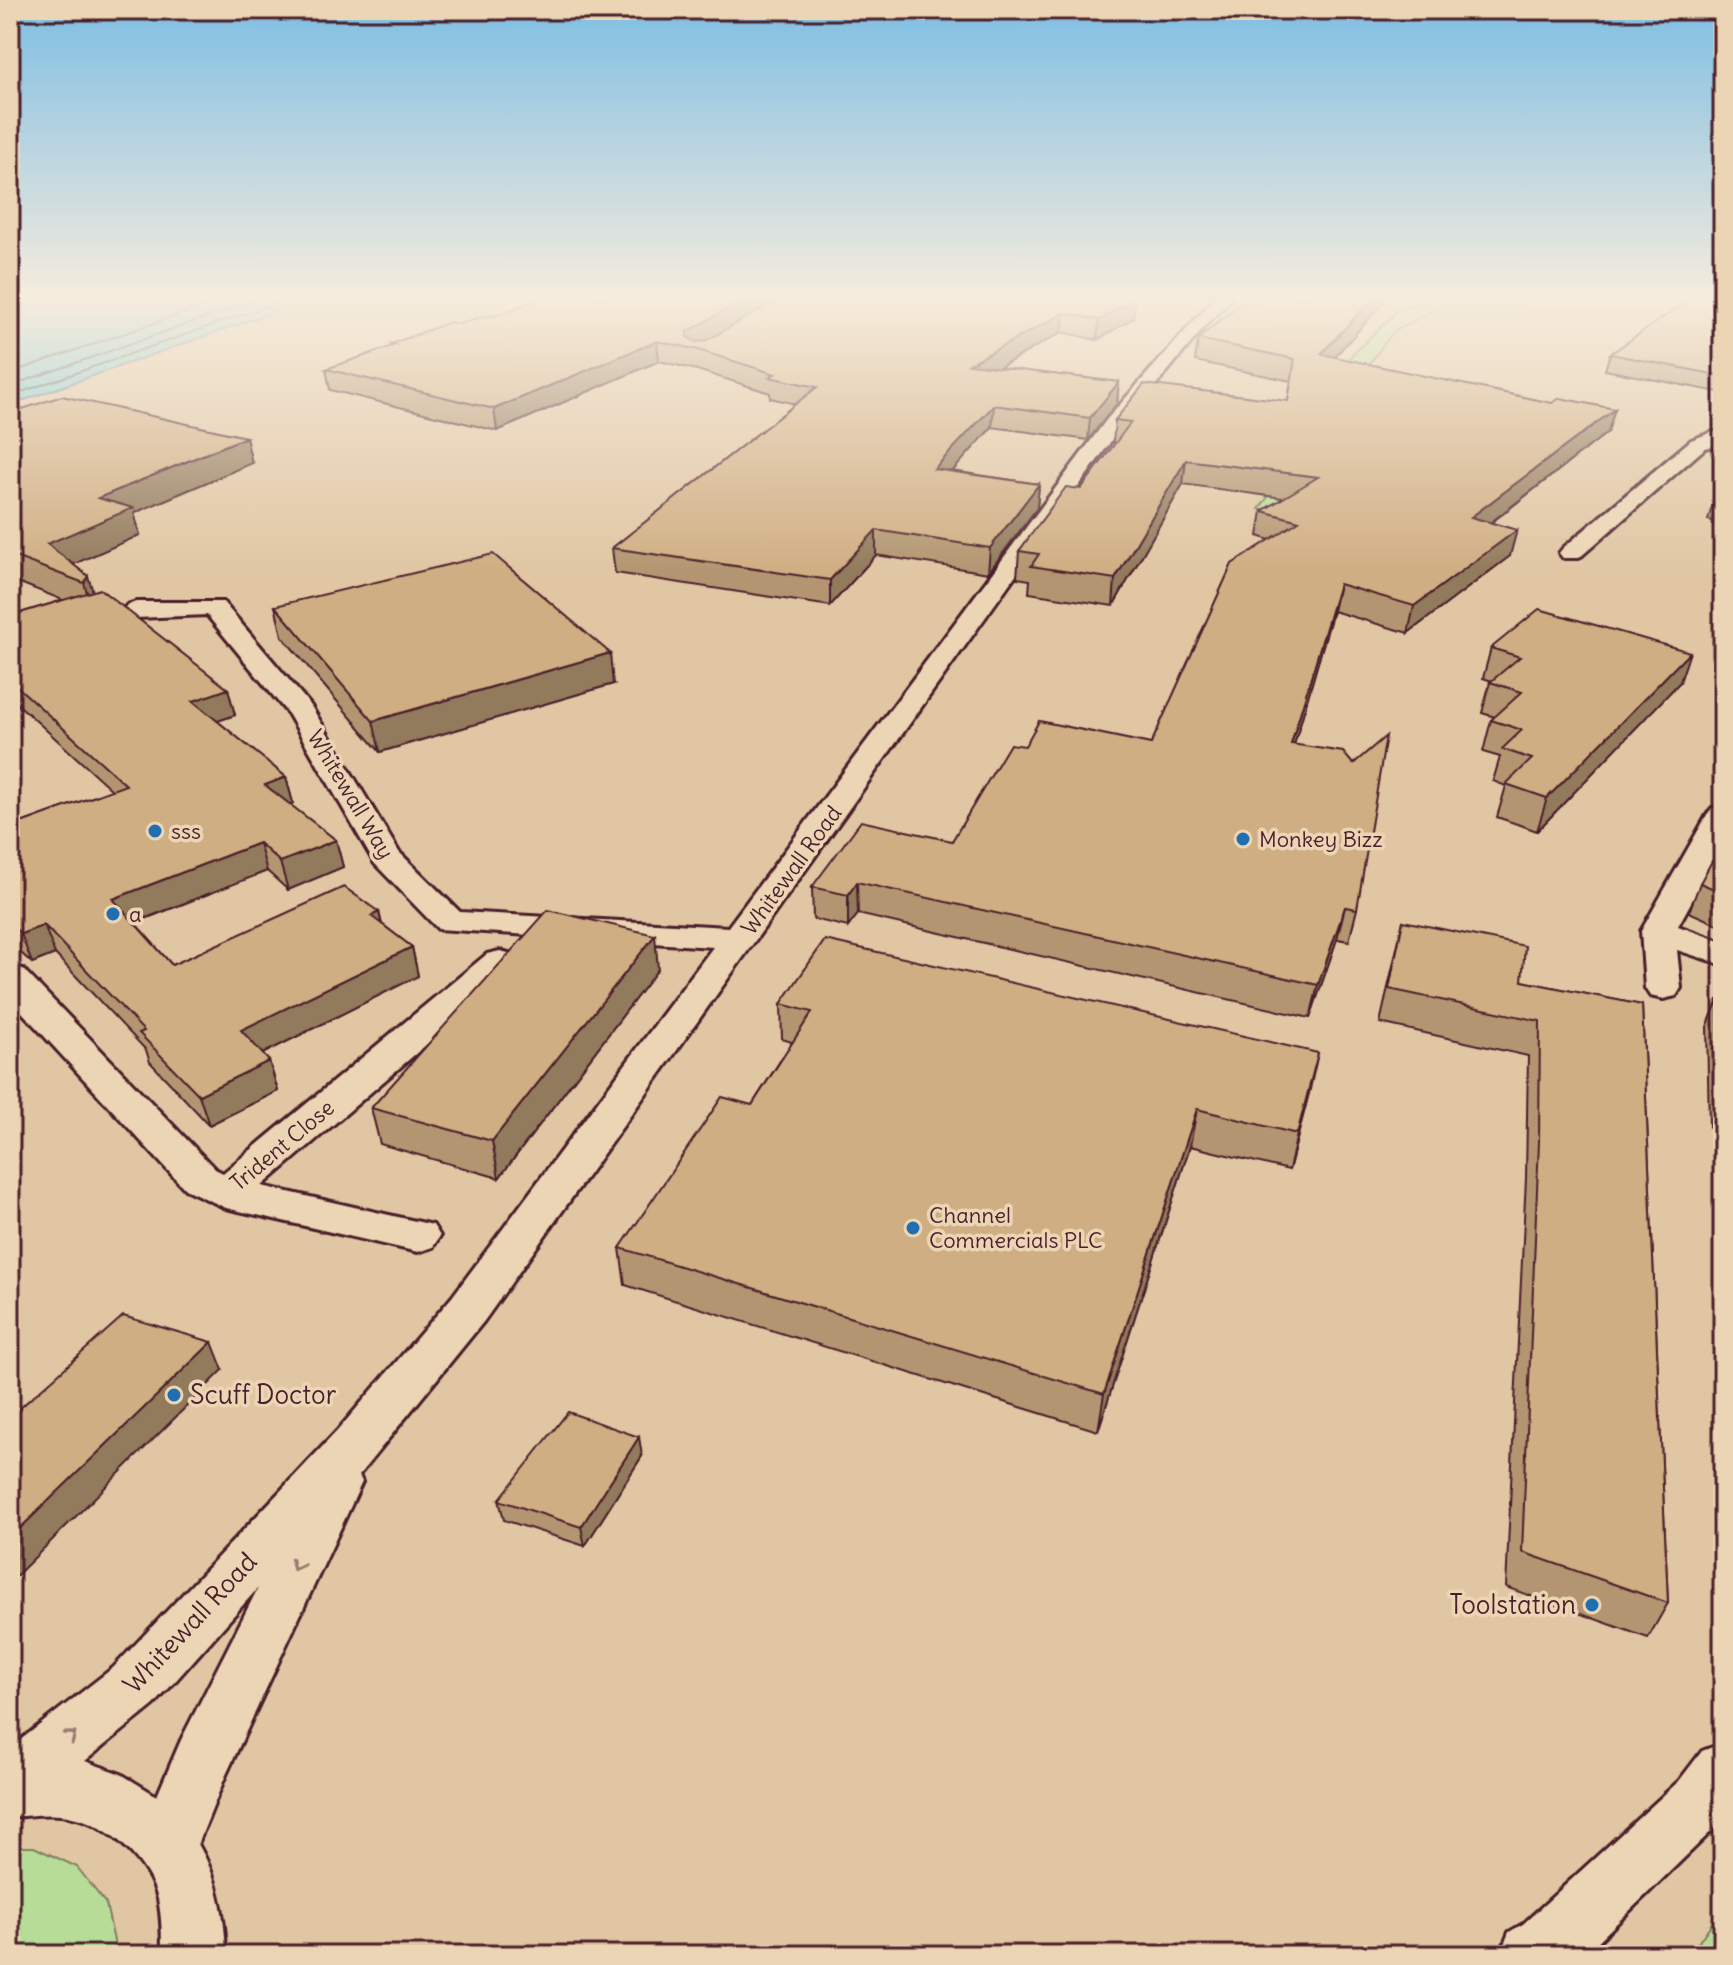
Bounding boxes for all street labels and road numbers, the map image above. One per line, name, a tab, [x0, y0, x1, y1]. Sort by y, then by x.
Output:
street label: Whitewall Way	[301, 724, 401, 864]
street label: Whitewall Road	[735, 800, 847, 940]
street label: Trident Close	[224, 1093, 340, 1197]
street label: Whitewall Road	[116, 1545, 263, 1700]

